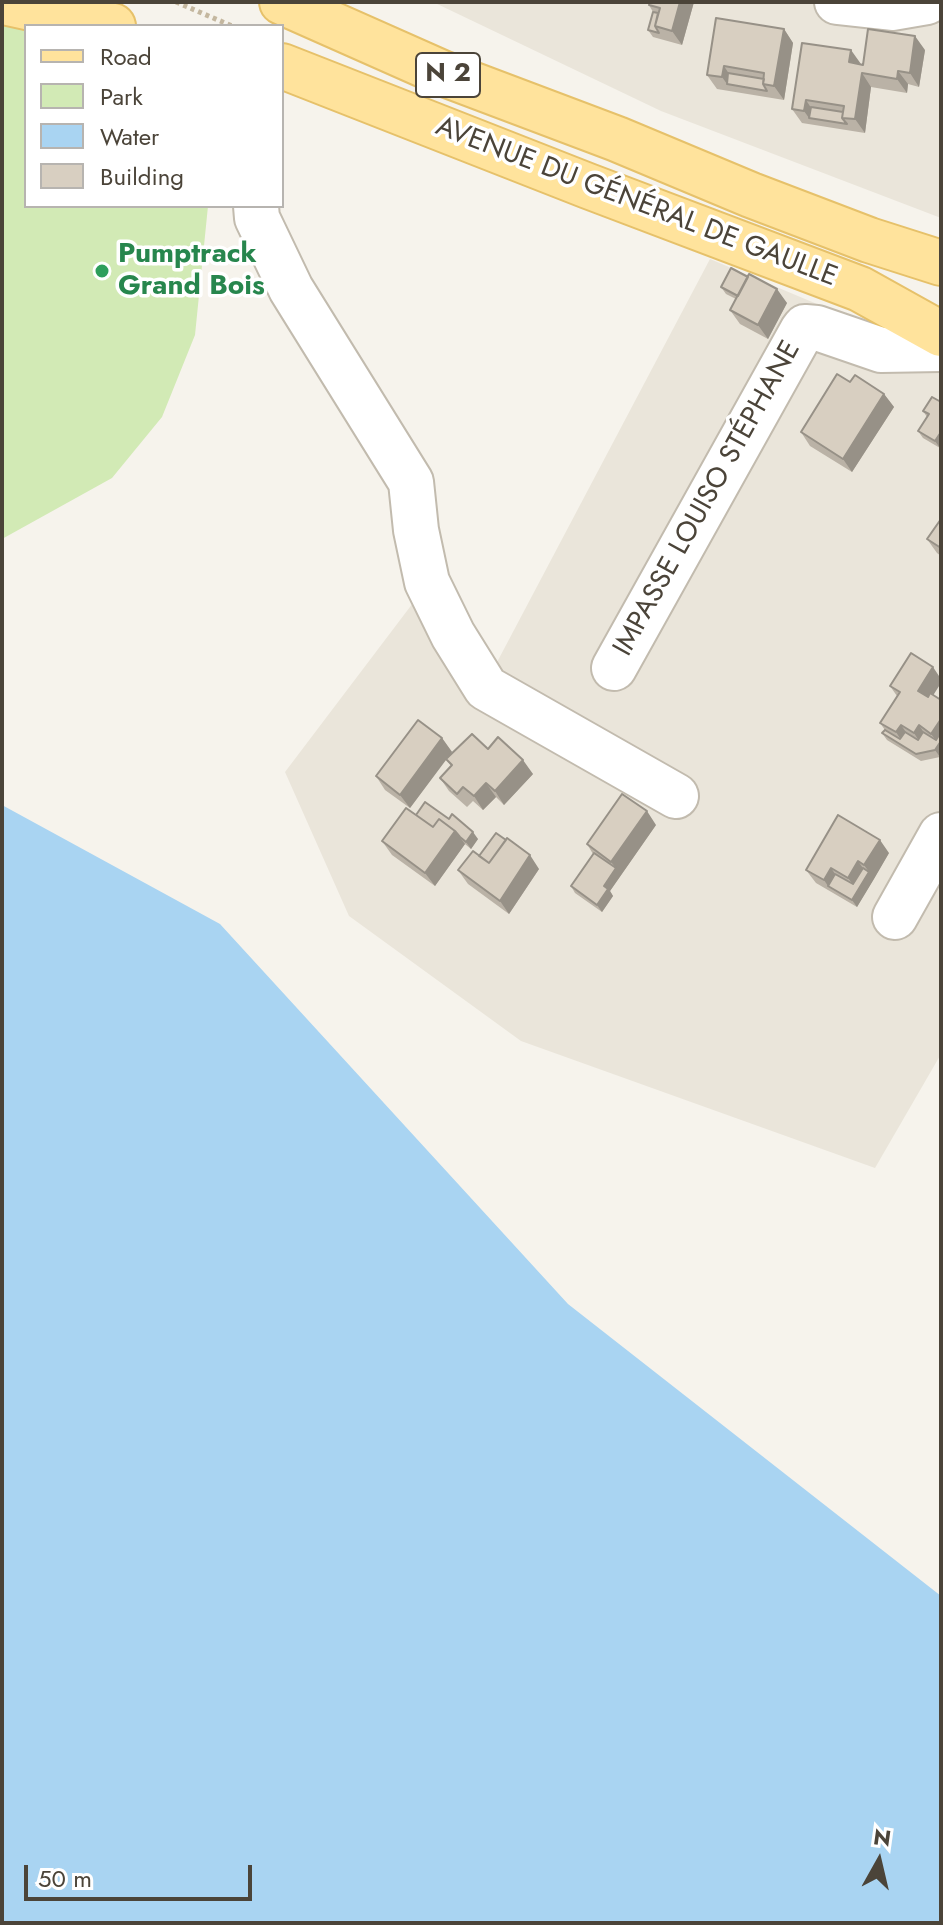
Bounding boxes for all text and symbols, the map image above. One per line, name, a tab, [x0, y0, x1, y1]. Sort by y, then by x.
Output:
legend	[24, 24, 284, 208]
text: Road	[100, 39, 152, 74]
road number: N 2	[416, 53, 480, 97]
text: Park	[100, 79, 143, 114]
street label: AVENUE DU GÉNÉRAL DE GAULLE	[431, 111, 841, 295]
text: Water	[100, 119, 159, 154]
text: Building	[100, 159, 184, 194]
place label: Pumptrack Grand Bois	[118, 238, 265, 304]
marker: Pumptrack Grand Bois	[93, 262, 111, 280]
street label: IMPASSE LOUISO STÉPHANE	[607, 336, 809, 662]
text: N	[871, 1820, 893, 1854]
north arrow	[839, 1821, 919, 1901]
scale bar	[28, 1849, 256, 1899]
text: 50 m	[38, 1861, 92, 1896]

